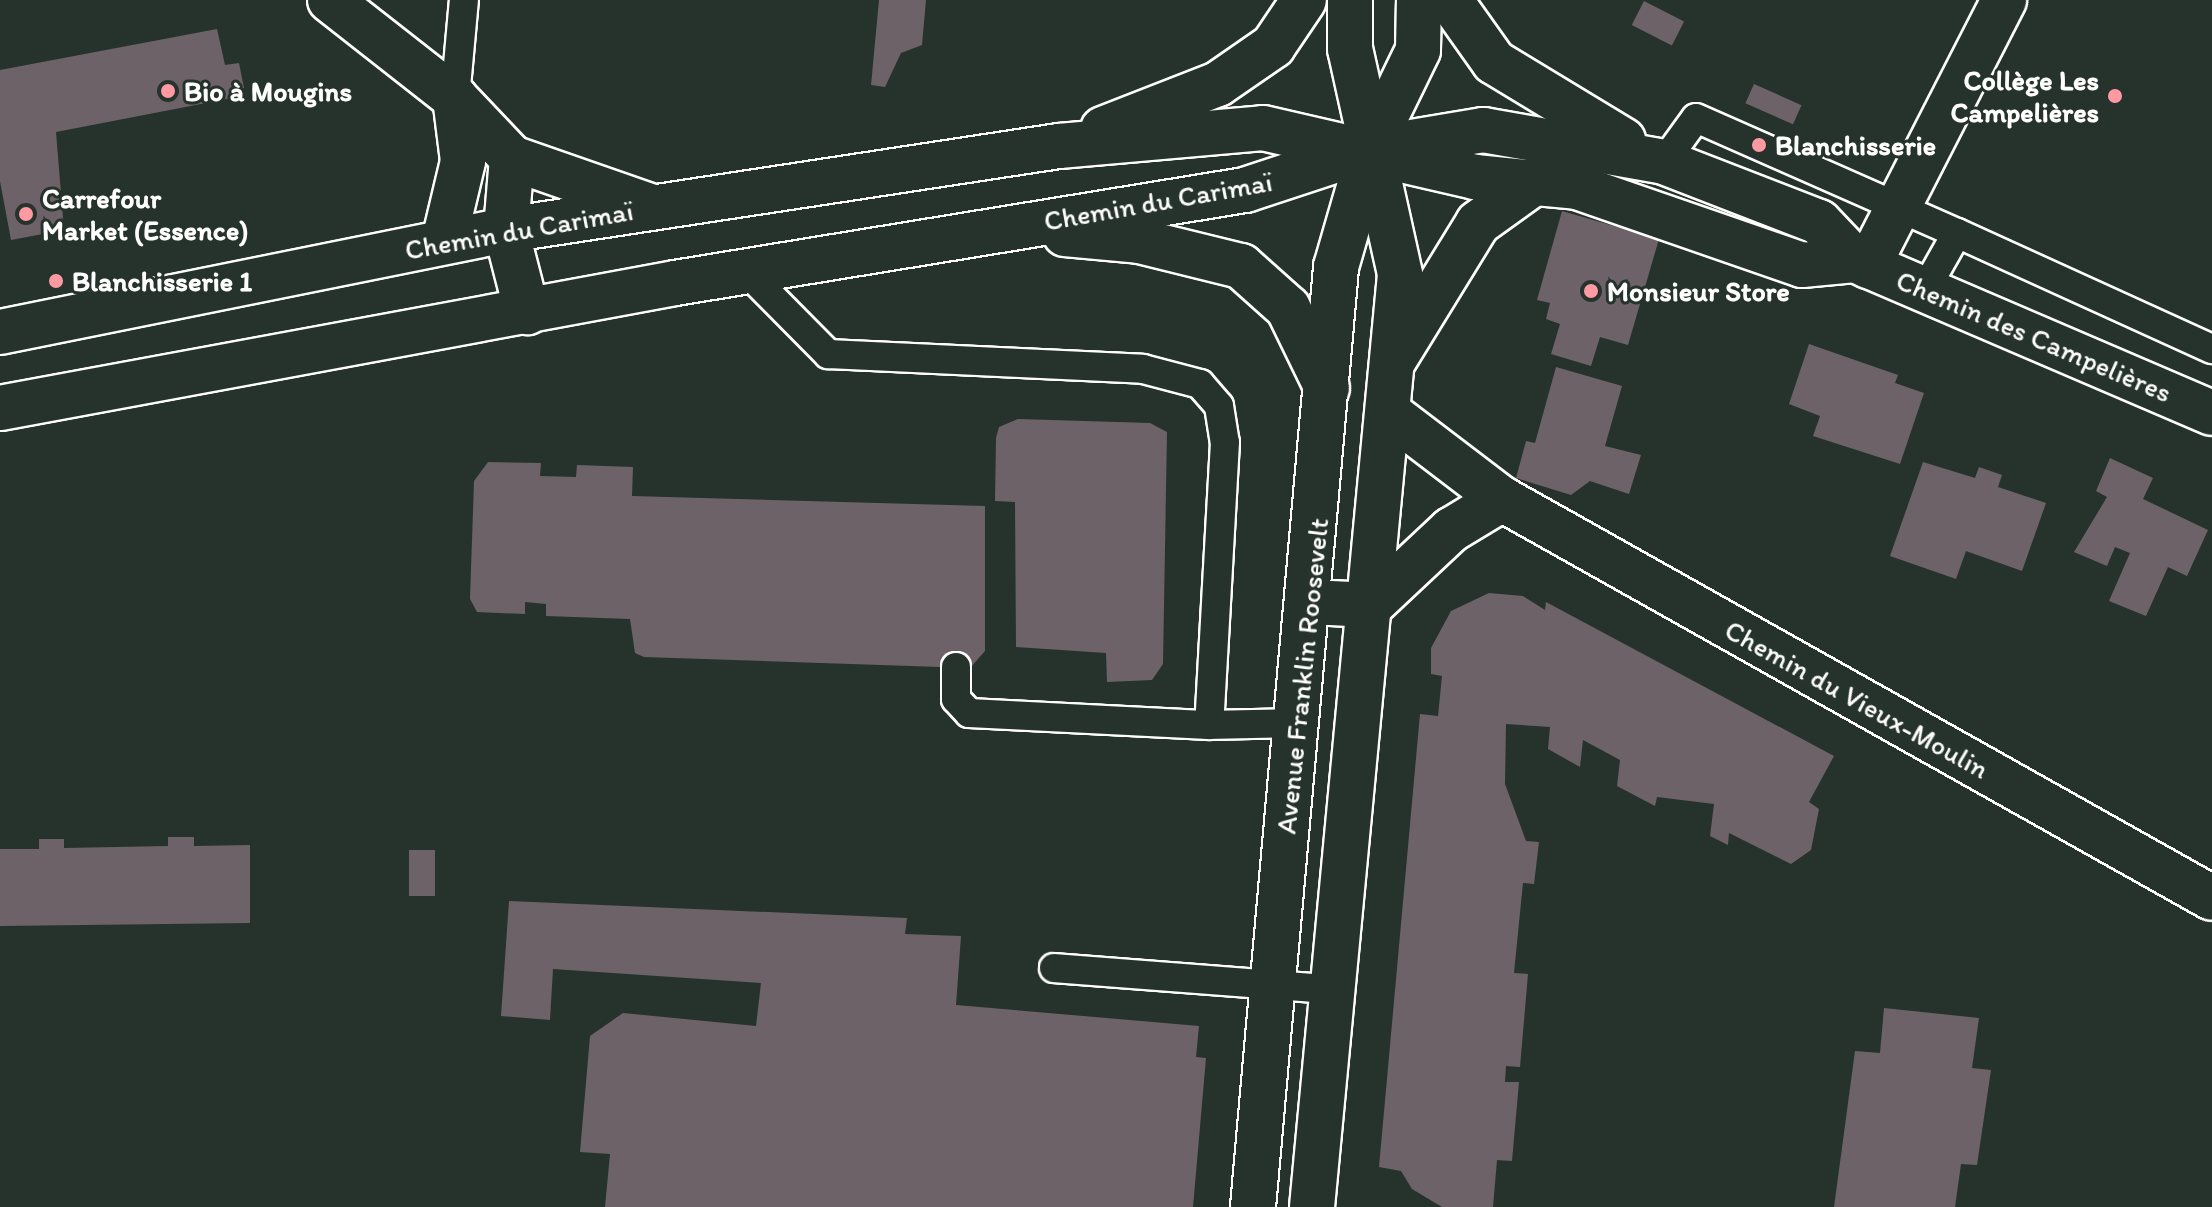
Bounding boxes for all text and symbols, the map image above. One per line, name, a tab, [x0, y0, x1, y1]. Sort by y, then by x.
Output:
place label: Collège Les Campelières	[1950, 63, 2099, 129]
place label: Bio à Mougins	[184, 74, 351, 108]
marker: Bio à Mougins	[159, 82, 177, 100]
marker: Collège Les Campelières	[2106, 87, 2124, 105]
place label: Blanchisserie	[1775, 128, 1936, 162]
marker: Blanchisserie	[1750, 136, 1768, 154]
street label: Chemin du Carimaï	[1042, 164, 1274, 238]
place label: Carrefour Market (Essence)	[42, 181, 248, 247]
street label: Chemin du Carimaï	[403, 193, 635, 267]
marker: Carrefour Market (Essence)	[17, 205, 35, 223]
street label: Chemin des Campelières	[1892, 263, 2176, 409]
place label: Blanchisserie 1	[72, 264, 252, 298]
marker: Blanchisserie 1	[47, 272, 65, 290]
place label: Monsieur Store	[1607, 274, 1790, 308]
marker: Monsieur Store	[1582, 282, 1600, 300]
street label: Avenue Franklin Roosevelt	[1269, 517, 1335, 835]
street label: Chemin du Vieux-Moulin	[1719, 612, 1995, 786]

